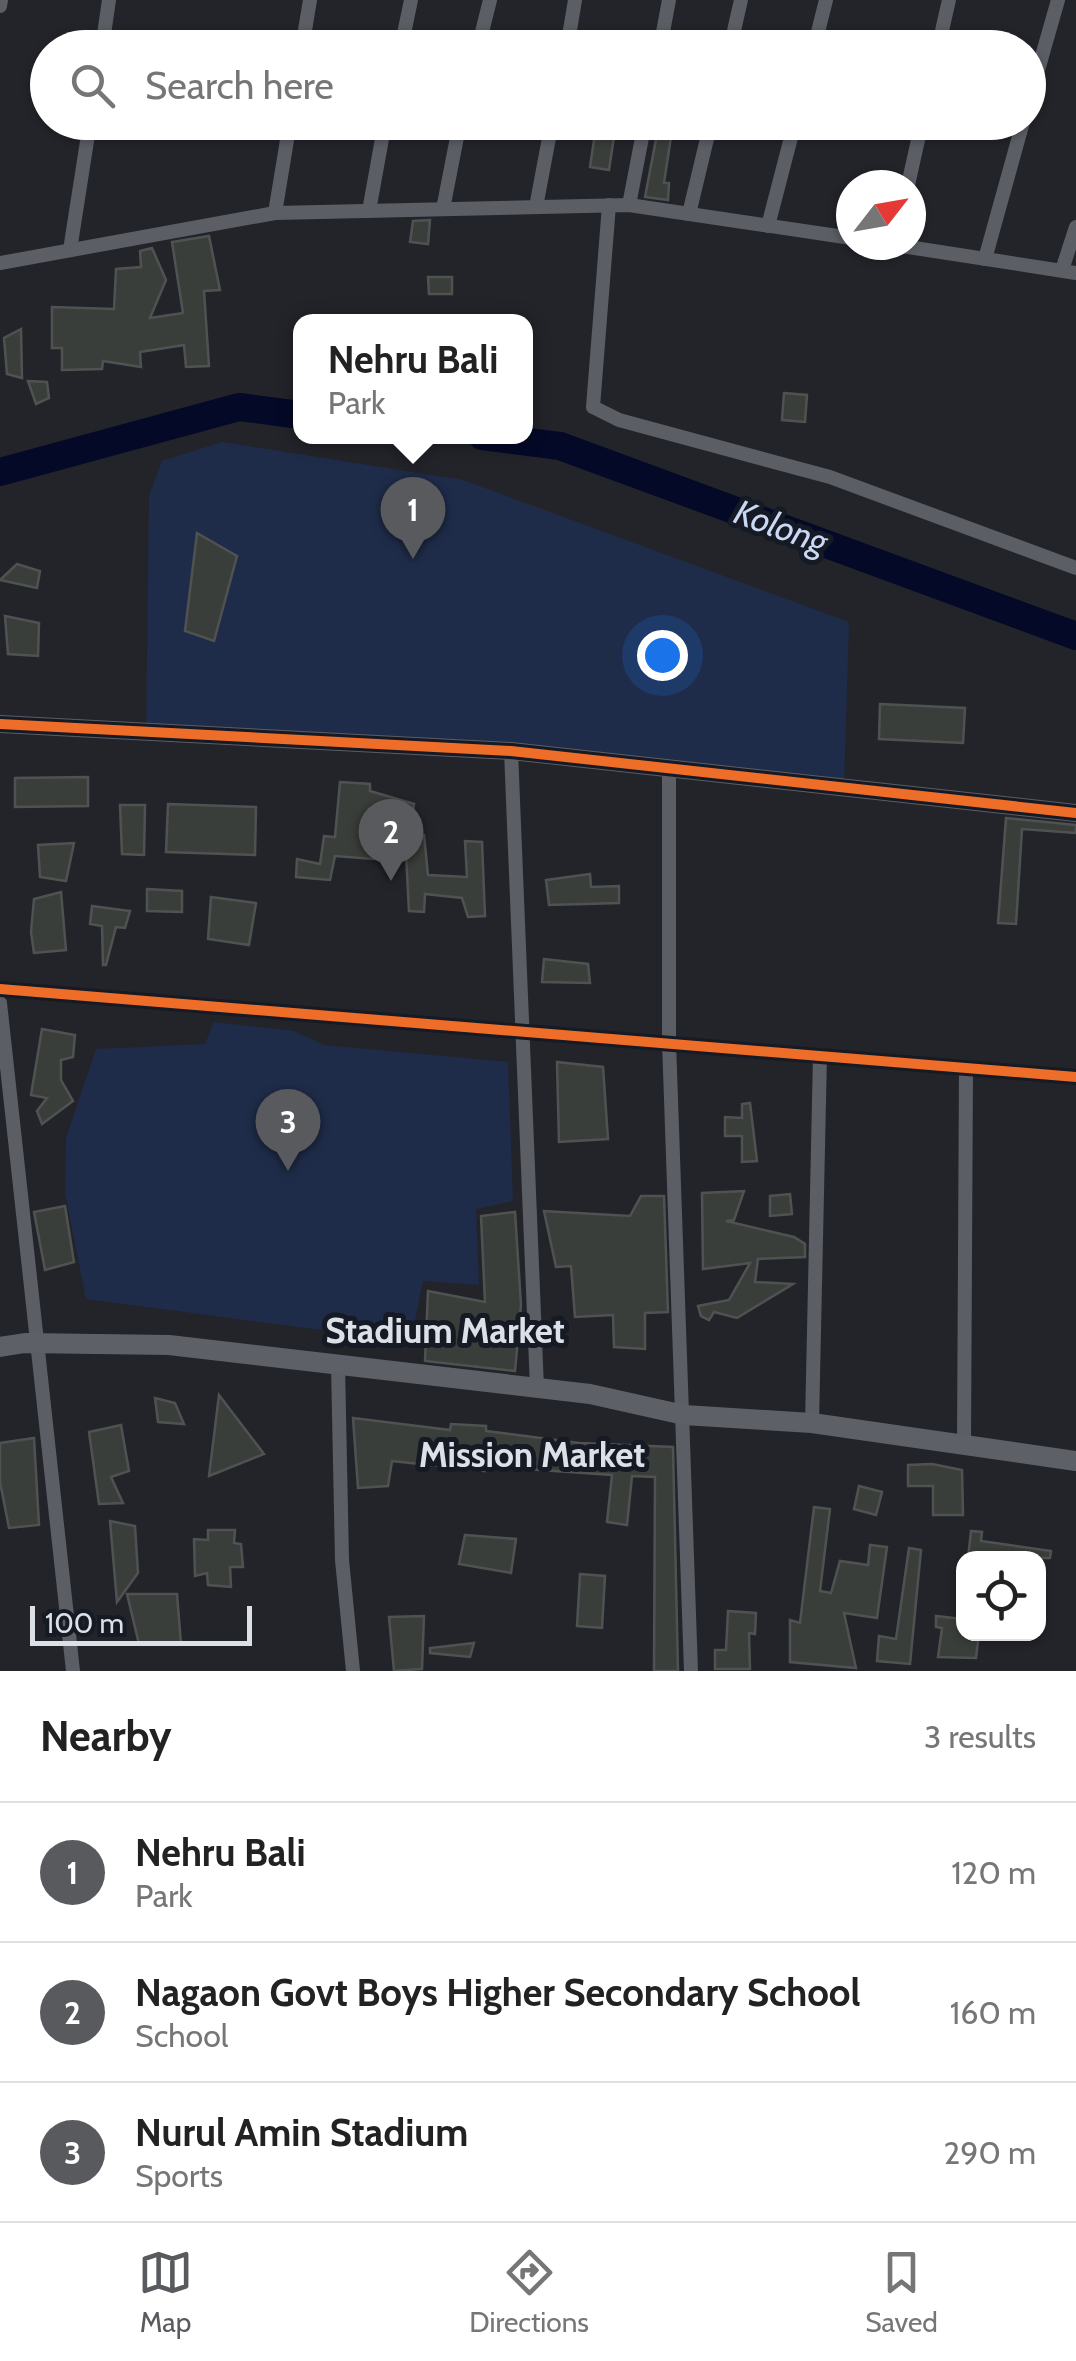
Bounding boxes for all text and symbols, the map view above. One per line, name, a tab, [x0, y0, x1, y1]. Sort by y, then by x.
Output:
search box	[30, 30, 1046, 140]
icon: search	[65, 58, 120, 113]
text: Search here	[145, 62, 334, 109]
north arrow	[836, 170, 926, 260]
popup	[293, 314, 533, 444]
text: Nehru Bali	[328, 336, 498, 383]
text: Park	[328, 383, 385, 422]
pin: 1	[380, 476, 446, 559]
water label: Kolong	[729, 490, 835, 563]
your location	[637, 630, 688, 681]
pin: 2	[358, 798, 424, 881]
pin: 3	[256, 1088, 320, 1171]
district label: Stadium Market	[325, 1309, 565, 1352]
district label: Mission Market	[419, 1433, 645, 1476]
map controls	[956, 1551, 1046, 1641]
button: locate	[956, 1551, 1046, 1641]
scale bar	[30, 1601, 252, 1646]
text: 100 m	[45, 1606, 124, 1640]
text: Nearby	[40, 1710, 172, 1762]
text: 3 results	[924, 1717, 1036, 1756]
text: Nehru Bali	[135, 1829, 306, 1876]
text: 1	[67, 1853, 78, 1892]
text: 120 m	[951, 1853, 1036, 1892]
text: Park	[135, 1876, 193, 1915]
text: Nagaon Govt Boys Higher Secondary School	[135, 1969, 861, 2016]
text: 2	[64, 1993, 81, 2032]
text: 160 m	[950, 1993, 1036, 2032]
text: School	[135, 2016, 228, 2055]
text: Nurul Amin Stadium	[135, 2109, 468, 2156]
text: 3	[64, 2133, 81, 2172]
text: 290 m	[943, 2133, 1036, 2172]
text: Sports	[135, 2156, 223, 2195]
tab: Map	[138, 2245, 193, 2339]
tab: Directions	[469, 2245, 589, 2339]
tab: Saved	[865, 2245, 938, 2339]

